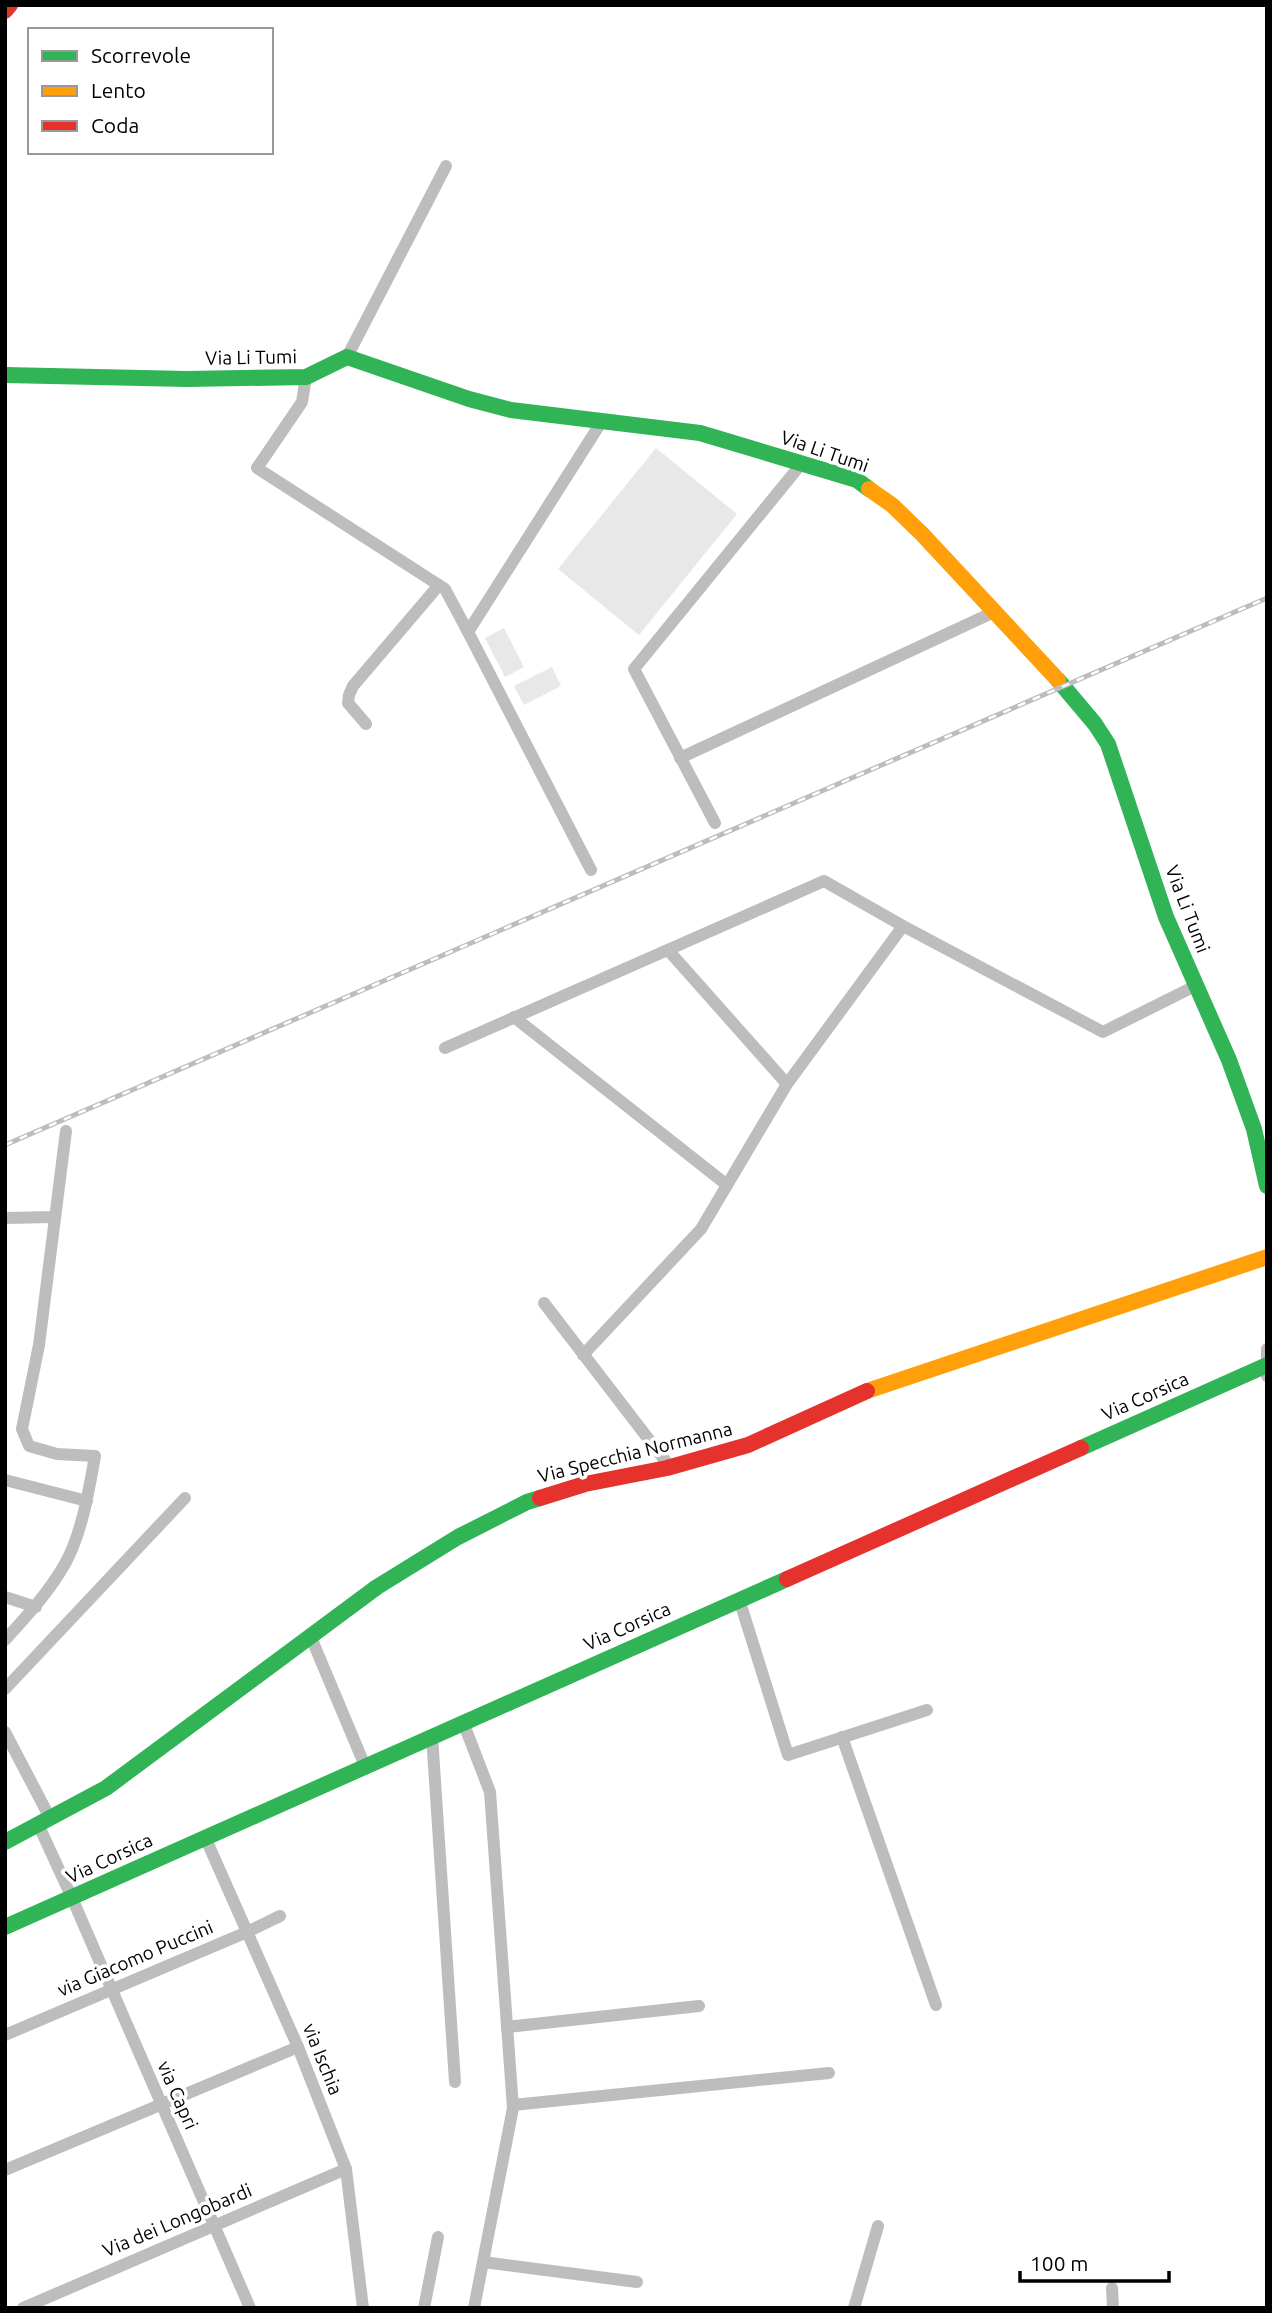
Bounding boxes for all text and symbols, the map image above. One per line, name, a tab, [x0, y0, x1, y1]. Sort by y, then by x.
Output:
legend	[28, 28, 273, 154]
text: Scorrevole	[91, 43, 191, 67]
text: Lento	[91, 78, 146, 102]
text: Coda	[91, 113, 139, 137]
street label: Via Li Tumi	[205, 345, 297, 369]
street label: Via Li Tumi	[778, 426, 872, 476]
street label: Via Li Tumi	[1161, 862, 1215, 956]
street label: Via Corsica	[1098, 1367, 1192, 1425]
street label: Via Specchia Normanna	[535, 1417, 735, 1487]
street label: Via Corsica	[580, 1597, 674, 1655]
street label: Via Corsica	[62, 1828, 156, 1888]
street label: via Giacomo Puccini	[54, 1915, 216, 2001]
street label: via Ischia	[299, 2020, 347, 2098]
street label: via Capri	[153, 2057, 203, 2133]
street label: Via dei Longobardi	[99, 2179, 255, 2261]
scale bar	[1020, 2240, 1169, 2284]
text: 100 m	[1030, 2251, 1088, 2275]

